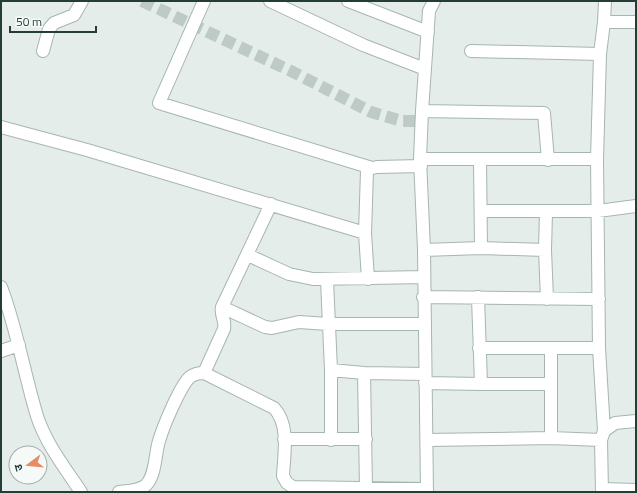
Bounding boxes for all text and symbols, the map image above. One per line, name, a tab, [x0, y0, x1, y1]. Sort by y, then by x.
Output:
scale bar	[10, 8, 96, 34]
text: 50 m	[16, 12, 42, 31]
north arrow	[8, 445, 48, 485]
text: उ	[10, 462, 27, 473]

